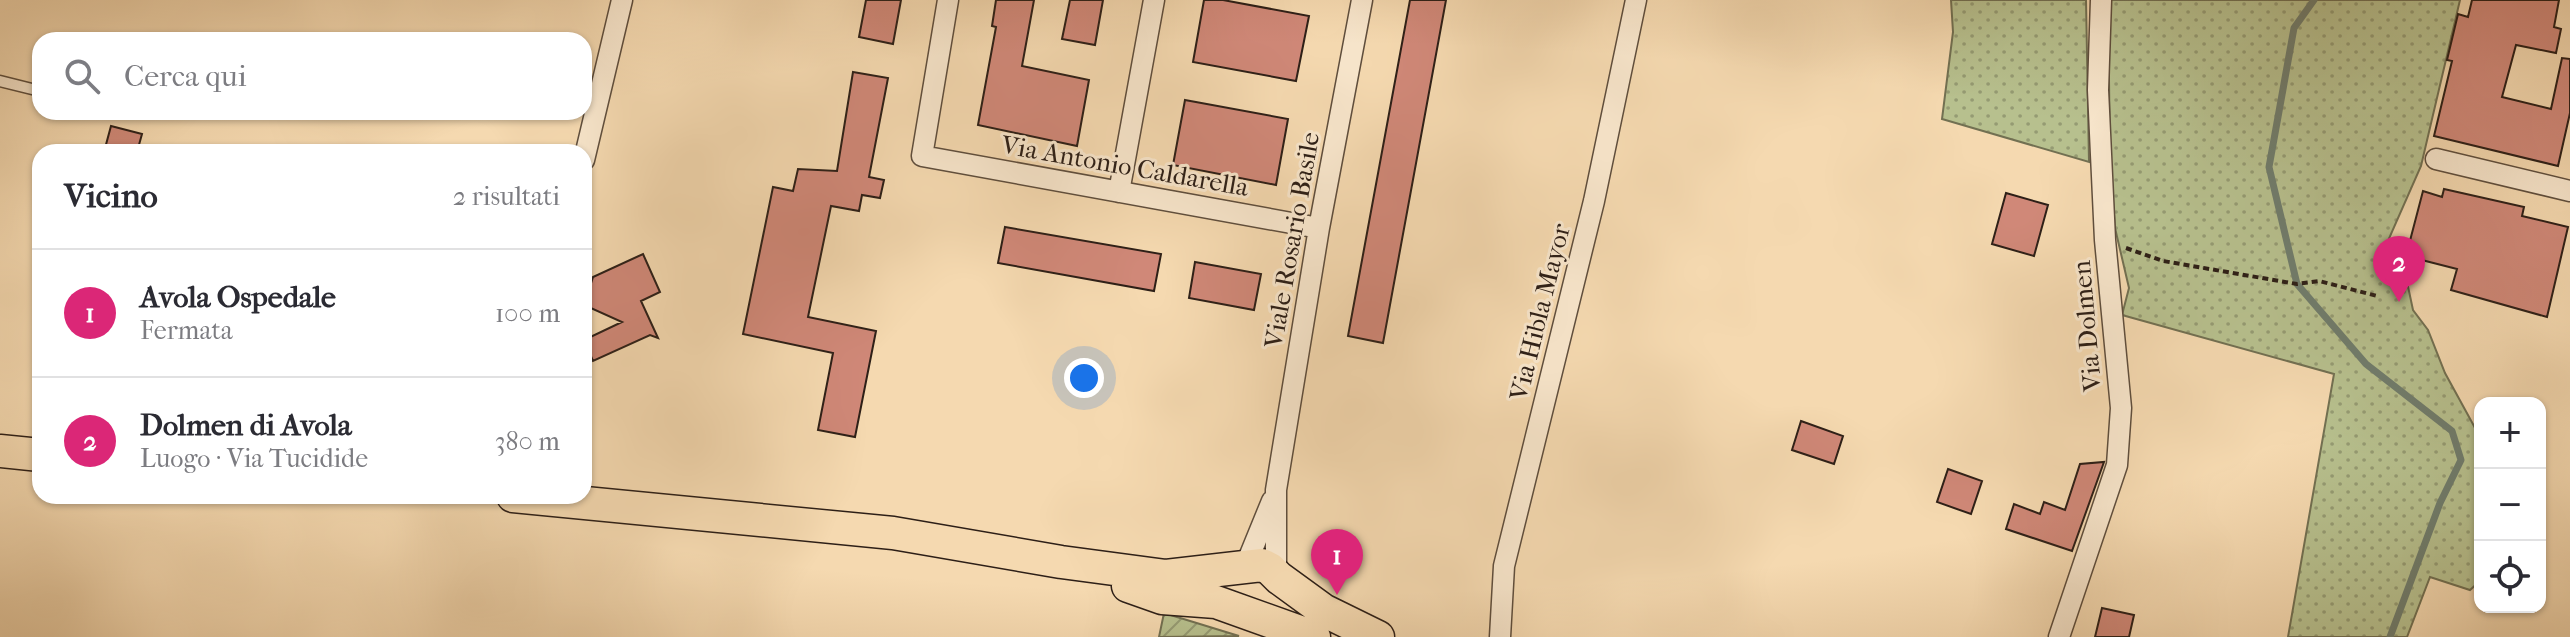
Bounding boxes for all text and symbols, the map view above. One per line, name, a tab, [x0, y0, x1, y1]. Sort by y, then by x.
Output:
search box	[32, 32, 592, 120]
icon: search	[60, 54, 104, 98]
text: Cerca qui	[124, 59, 247, 94]
street label: Via Antonio Caldarella	[998, 129, 1252, 203]
street label: Viale Rosario Basile	[1258, 129, 1326, 351]
text: Vicino	[64, 176, 158, 216]
text: 2 risultati	[453, 181, 560, 212]
street label: Via Hibla Mayor	[1503, 220, 1577, 405]
pin: 2	[2373, 236, 2425, 302]
street label: Via Dolmen	[2066, 259, 2108, 394]
text: Avola Ospedale	[140, 280, 336, 315]
text: 1	[85, 298, 95, 329]
text: 100 m	[495, 298, 560, 329]
text: Fermata	[140, 315, 233, 346]
your location	[1064, 358, 1104, 398]
map controls	[2474, 397, 2546, 613]
button: +	[2474, 397, 2546, 469]
text: Dolmen di Avola	[140, 408, 352, 443]
text: 2	[83, 426, 97, 457]
text: 380 m	[495, 426, 560, 457]
text: Luogo · Via Tucidide	[140, 443, 368, 474]
button: −	[2474, 469, 2546, 541]
pin: 1	[1311, 529, 1363, 595]
button: locate	[2474, 541, 2546, 613]

